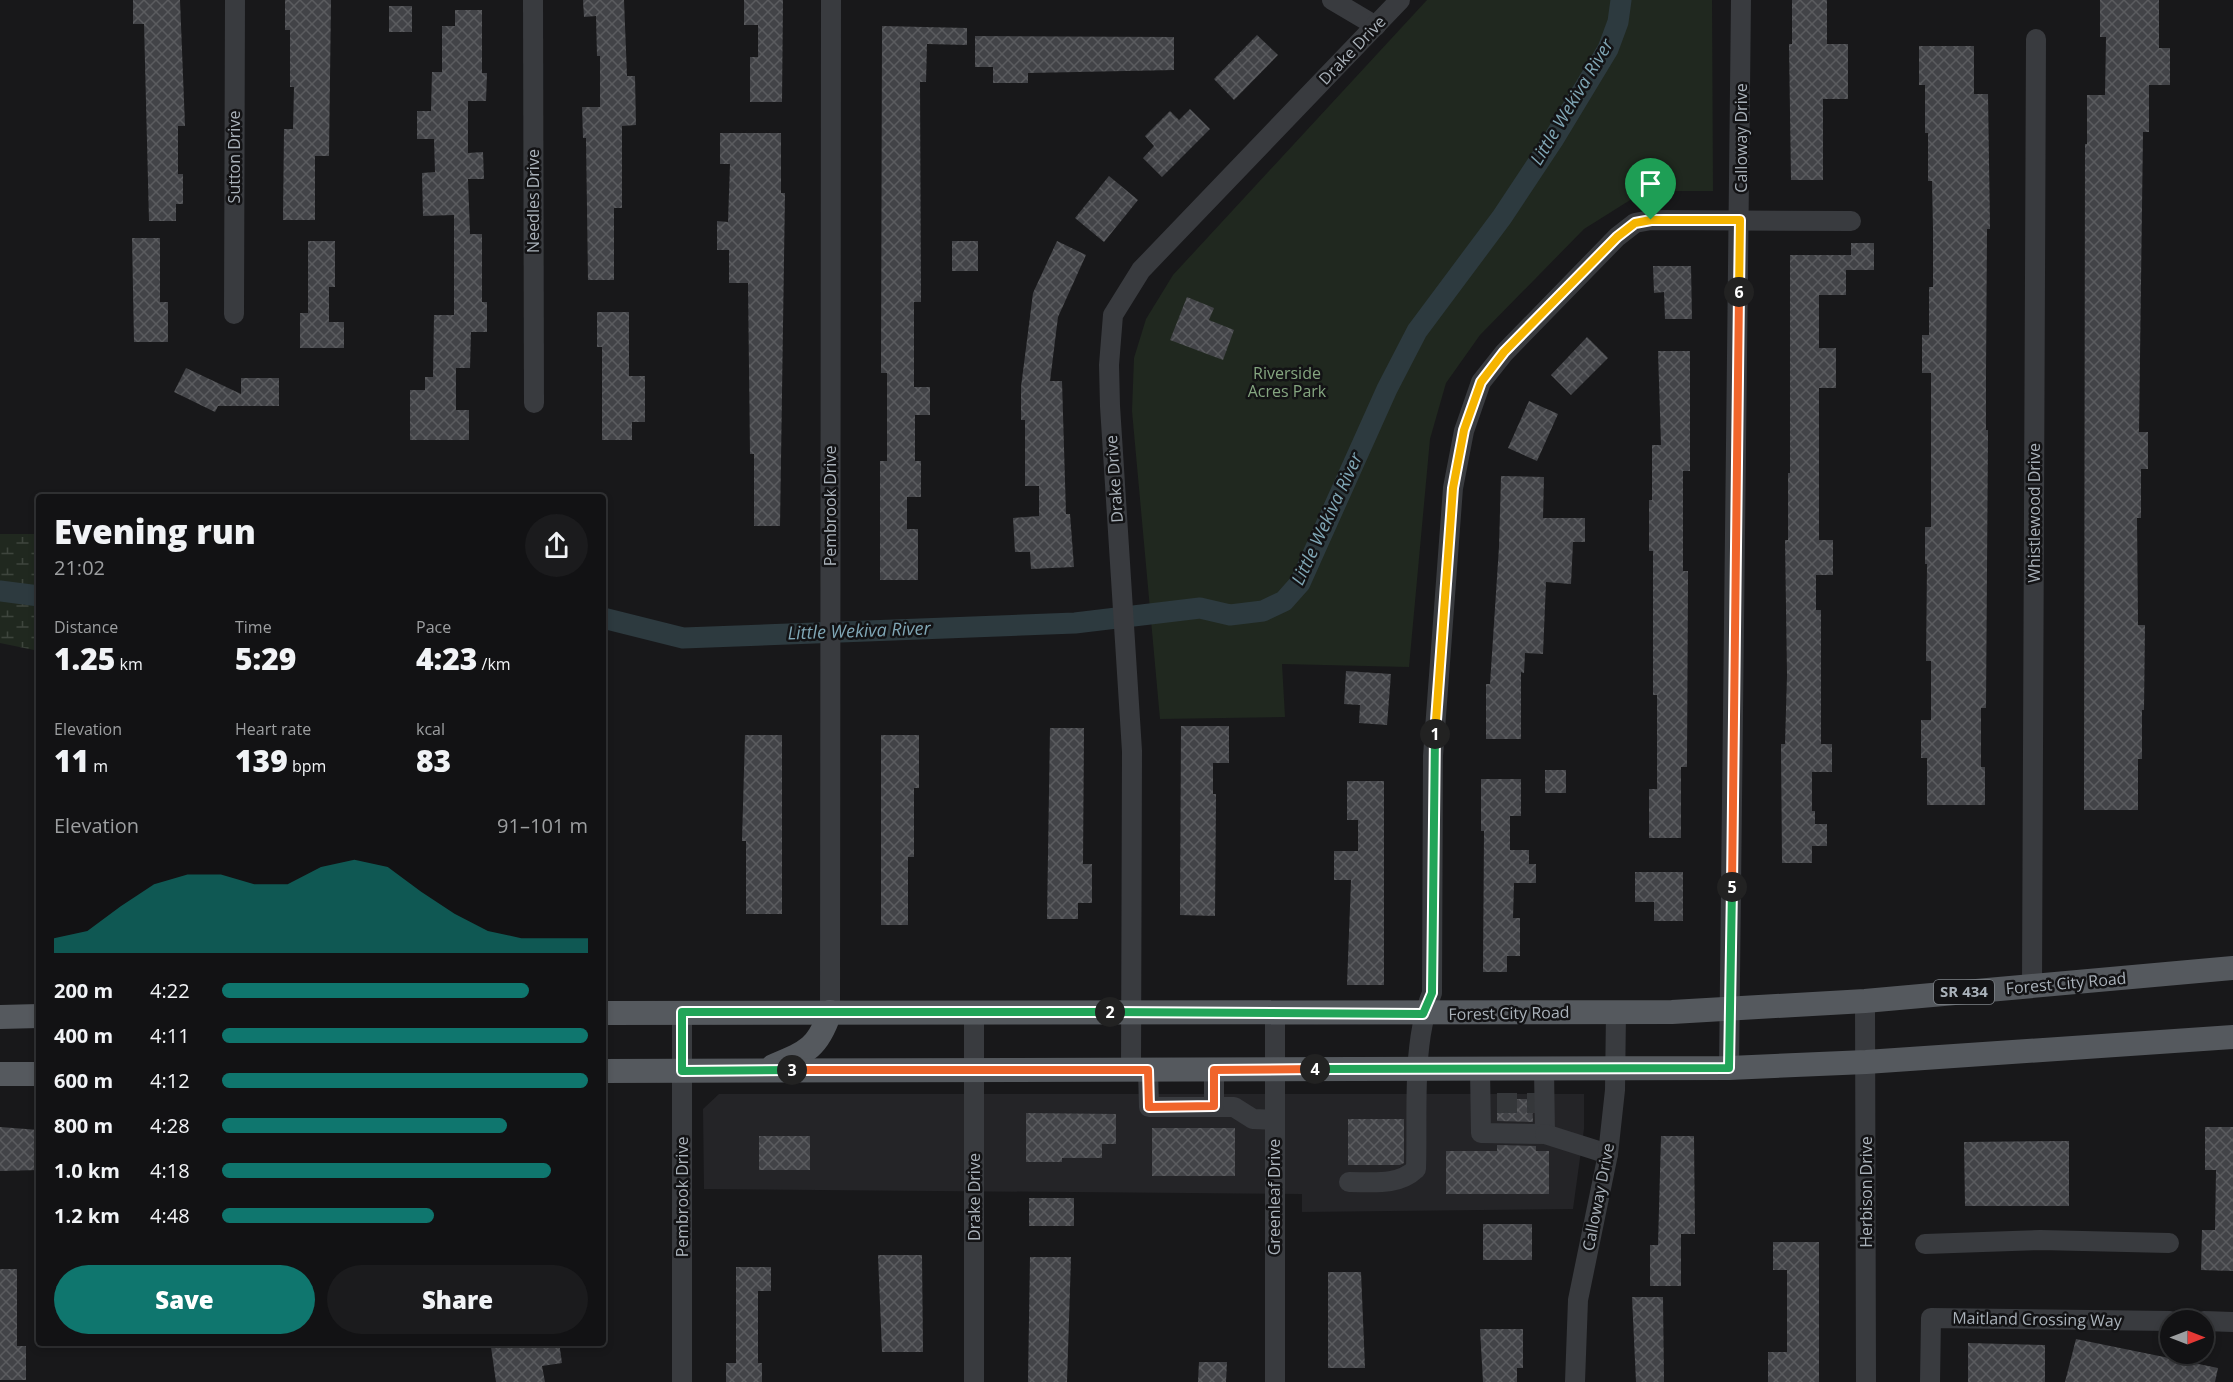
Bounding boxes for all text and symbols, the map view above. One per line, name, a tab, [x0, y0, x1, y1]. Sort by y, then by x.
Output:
street label: Drake Drive	[1314, 11, 1390, 89]
water label: Little Wekiva River	[1524, 33, 1619, 169]
street label: Calloway Drive	[1730, 83, 1752, 193]
street label: Sutton Drive	[223, 111, 245, 203]
street label: Needles Drive	[522, 149, 544, 253]
pin	[1625, 158, 1676, 220]
icon: arrive	[1634, 167, 1667, 200]
pin: 6	[1724, 277, 1754, 307]
text: 6	[1734, 281, 1744, 303]
park label: Riverside Acres Park	[1248, 362, 1327, 402]
street label: Drake Drive	[1100, 434, 1128, 524]
street label: Whistlewood Drive	[2023, 443, 2045, 583]
street label: Pembrook Drive	[819, 446, 841, 566]
water label: Little Wekiva River	[1285, 448, 1368, 589]
text: Evening run	[54, 509, 256, 554]
button: share	[525, 514, 588, 577]
text: 21:02	[54, 554, 105, 581]
water label: Little Wekiva River	[787, 615, 932, 644]
text: Distance	[54, 616, 118, 638]
text: Time	[235, 616, 272, 638]
text: Pace	[416, 616, 451, 638]
text: 1.25	[54, 638, 115, 679]
text: 5:29	[235, 638, 296, 679]
text: 4:23	[416, 638, 477, 679]
text: km	[115, 653, 143, 675]
text: /km	[477, 653, 511, 675]
text: Elevation	[54, 718, 122, 740]
text: Heart rate	[235, 718, 311, 740]
text: kcal	[416, 718, 445, 740]
pin: 1	[1420, 719, 1450, 749]
text: 1	[1430, 723, 1440, 745]
text: 11	[54, 740, 89, 781]
text: 139	[235, 740, 288, 781]
text: 83	[416, 740, 451, 781]
text: m	[89, 755, 108, 777]
text: bpm	[288, 755, 326, 777]
text: Elevation	[54, 812, 139, 839]
text: 91–101 m	[497, 812, 588, 839]
pin: 5	[1717, 872, 1747, 902]
text: 5	[1727, 876, 1737, 898]
street label: Forest City Road	[2005, 967, 2127, 999]
text: 200 m	[54, 977, 113, 1004]
text: 4:22	[150, 977, 190, 1004]
road number: SR 434	[1934, 980, 1994, 1004]
pin: 2	[1095, 997, 1125, 1027]
text: 2	[1105, 1001, 1115, 1023]
street label: Forest City Road	[1448, 1001, 1570, 1025]
text: 400 m	[54, 1022, 113, 1049]
text: 4:11	[150, 1022, 190, 1049]
pin: 4	[1300, 1054, 1330, 1084]
pin: 3	[777, 1055, 807, 1085]
text: 4	[1310, 1058, 1320, 1080]
text: 3	[787, 1059, 797, 1081]
text: 600 m	[54, 1067, 113, 1094]
text: 4:12	[150, 1067, 190, 1094]
text: 800 m	[54, 1112, 113, 1139]
text: 4:28	[150, 1112, 190, 1139]
street label: Herbison Drive	[1855, 1136, 1877, 1248]
street label: Pembrook Drive	[671, 1137, 693, 1257]
street label: Greenleaf Drive	[1263, 1139, 1285, 1255]
street label: Calloway Drive	[1577, 1141, 1619, 1253]
street label: Drake Drive	[963, 1153, 985, 1241]
text: 1.0 km	[54, 1157, 120, 1184]
text: 4:18	[150, 1157, 190, 1184]
text: 1.2 km	[54, 1202, 120, 1229]
text: 4:48	[150, 1202, 190, 1229]
button: Save	[54, 1265, 315, 1334]
button: Share	[327, 1265, 588, 1334]
street label: Maitland Crossing Way	[1952, 1307, 2123, 1331]
north arrow	[2160, 1310, 2214, 1364]
map controls	[2160, 1310, 2214, 1364]

